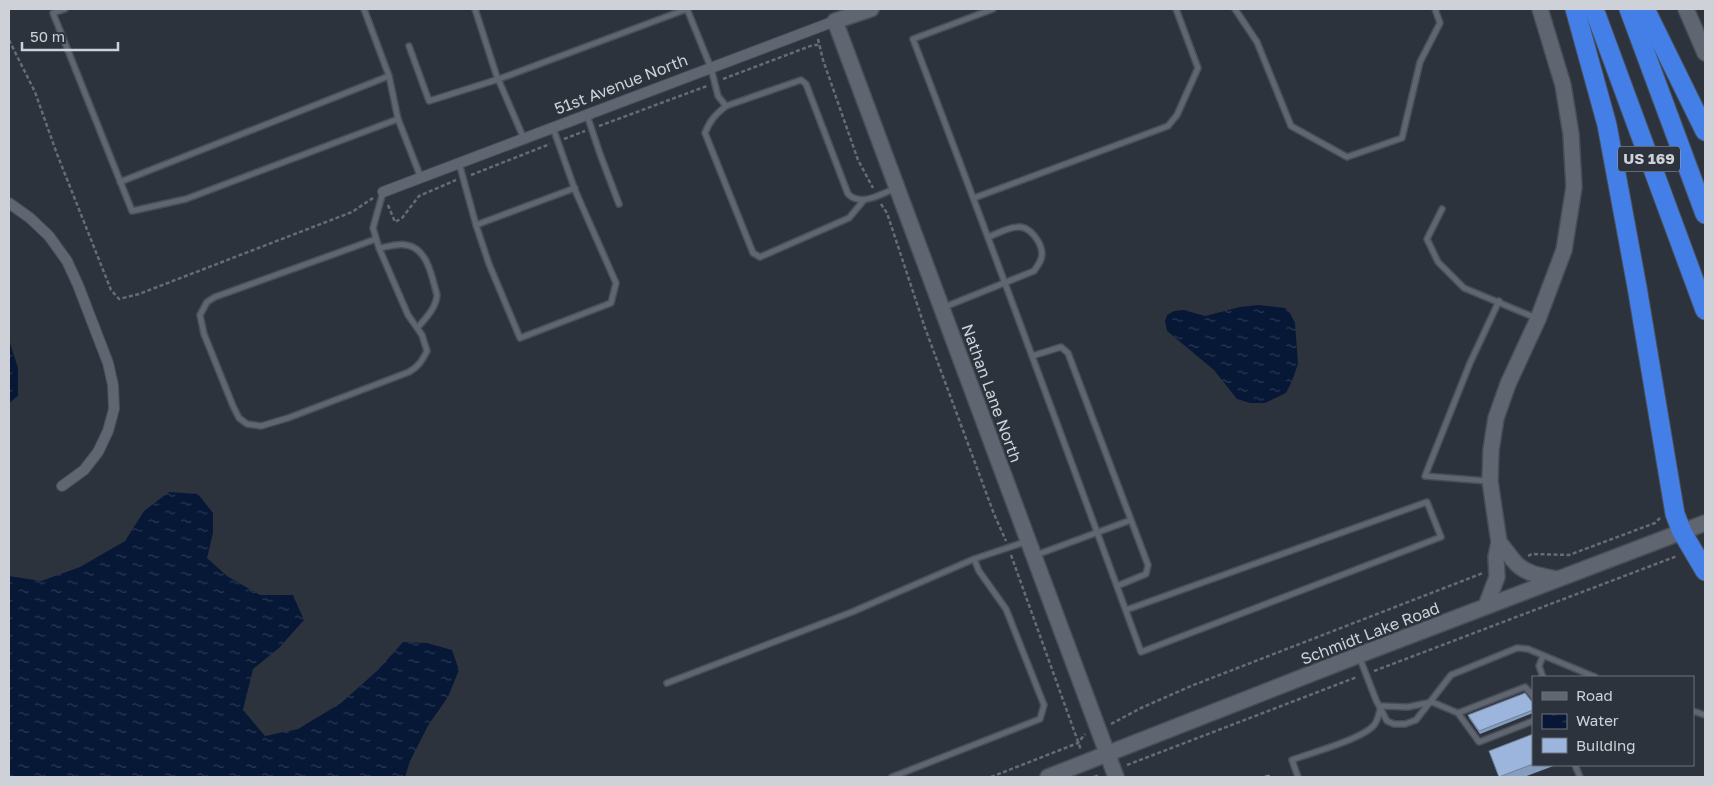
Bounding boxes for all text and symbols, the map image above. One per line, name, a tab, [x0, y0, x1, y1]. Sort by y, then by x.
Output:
scale bar	[22, 20, 119, 52]
text: 50 m	[30, 27, 65, 45]
street label: 51st Avenue North	[552, 49, 690, 119]
road number: US 169	[1618, 146, 1680, 172]
street label: Nathan Lane North	[958, 321, 1026, 465]
street label: Schmidt Lake Road	[1298, 597, 1442, 669]
legend	[1532, 676, 1694, 766]
text: Road	[1576, 686, 1613, 704]
text: Water	[1576, 711, 1619, 729]
text: Building	[1576, 736, 1636, 754]

